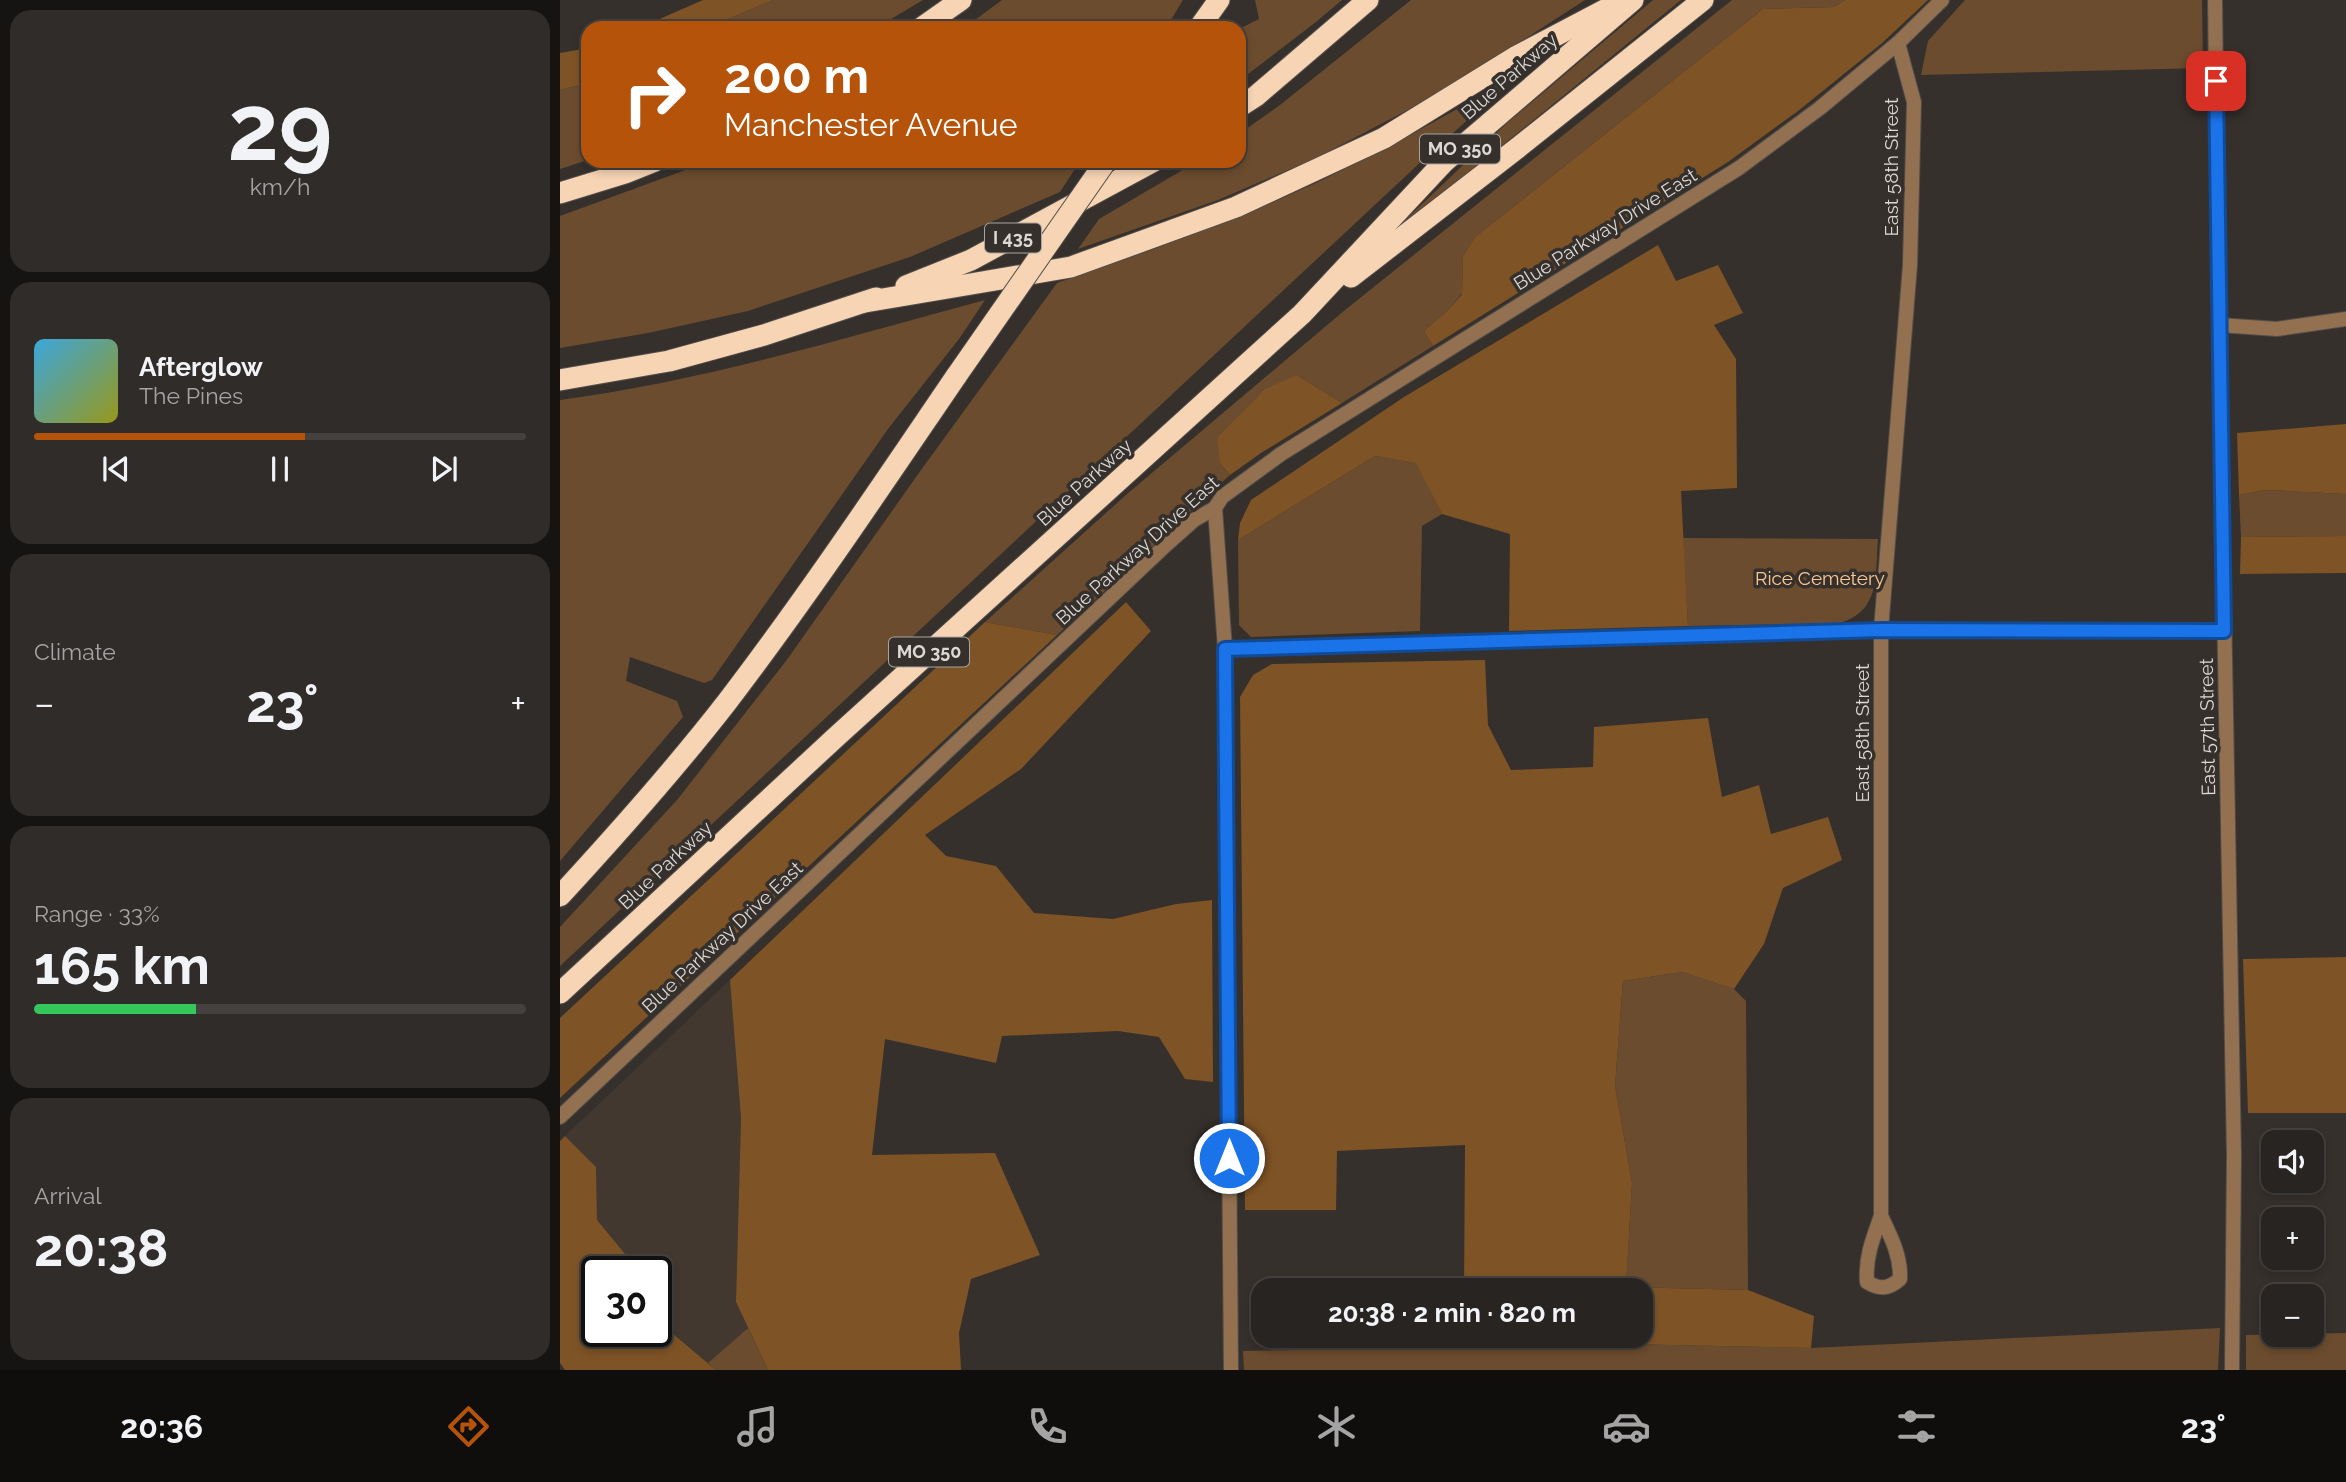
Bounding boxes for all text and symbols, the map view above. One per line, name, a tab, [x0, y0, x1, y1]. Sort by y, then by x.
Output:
street label: Blue Parkway	[1457, 29, 1561, 123]
text: 200 m	[724, 47, 869, 104]
icon: right	[609, 49, 700, 140]
pin	[2186, 51, 2246, 111]
icon: arrive	[2197, 62, 2235, 100]
text: 29	[228, 74, 332, 181]
street label: East 58th Street	[1880, 97, 1902, 236]
text: Manchester Avenue	[724, 106, 1018, 143]
road number: MO 350	[1420, 134, 1500, 164]
street label: Blue Parkway Drive East	[1510, 163, 1701, 294]
text: km/h	[250, 173, 310, 200]
road number: I 435	[985, 224, 1041, 252]
text: Afterglow	[139, 352, 263, 382]
text: The Pines	[139, 382, 243, 409]
street label: Blue Parkway	[1032, 434, 1136, 530]
icon: previous	[97, 450, 135, 488]
icon: pause	[261, 450, 299, 488]
icon: next	[425, 450, 463, 488]
street label: Blue Parkway Drive East	[1051, 471, 1223, 629]
park label: Rice Cemetery	[1755, 567, 1885, 589]
text: Climate	[34, 638, 116, 665]
road number: MO 350	[889, 638, 969, 666]
street label: East 57th Street	[2195, 657, 2219, 796]
street label: East 58th Street	[1851, 663, 1873, 802]
text: 23°	[246, 673, 319, 734]
text: −	[34, 681, 54, 726]
text: +	[510, 681, 526, 726]
street label: Blue Parkway	[614, 816, 716, 914]
street label: Blue Parkway Drive East	[637, 856, 807, 1017]
text: Range · 33%	[34, 900, 160, 927]
text: 165 km	[34, 935, 210, 996]
position arrow	[1192, 1121, 1266, 1195]
map controls	[2261, 1130, 2324, 1347]
button: sound	[2261, 1130, 2324, 1193]
text: Arrival	[34, 1182, 101, 1209]
button: +	[2261, 1207, 2324, 1270]
text: 20:38	[34, 1217, 169, 1278]
speed limit sign: 30	[581, 1256, 672, 1347]
button: −	[2261, 1284, 2324, 1347]
text: 20:38 · 2 min · 820 m	[1328, 1298, 1576, 1328]
icon: directions	[444, 1402, 493, 1451]
icon: music	[733, 1402, 782, 1451]
icon: phone	[1023, 1402, 1072, 1451]
icon: climate	[1312, 1402, 1361, 1451]
icon: car	[1602, 1402, 1651, 1451]
icon: filters	[1892, 1402, 1941, 1451]
text: 20:36	[120, 1408, 203, 1445]
text: 23°	[2181, 1408, 2226, 1445]

